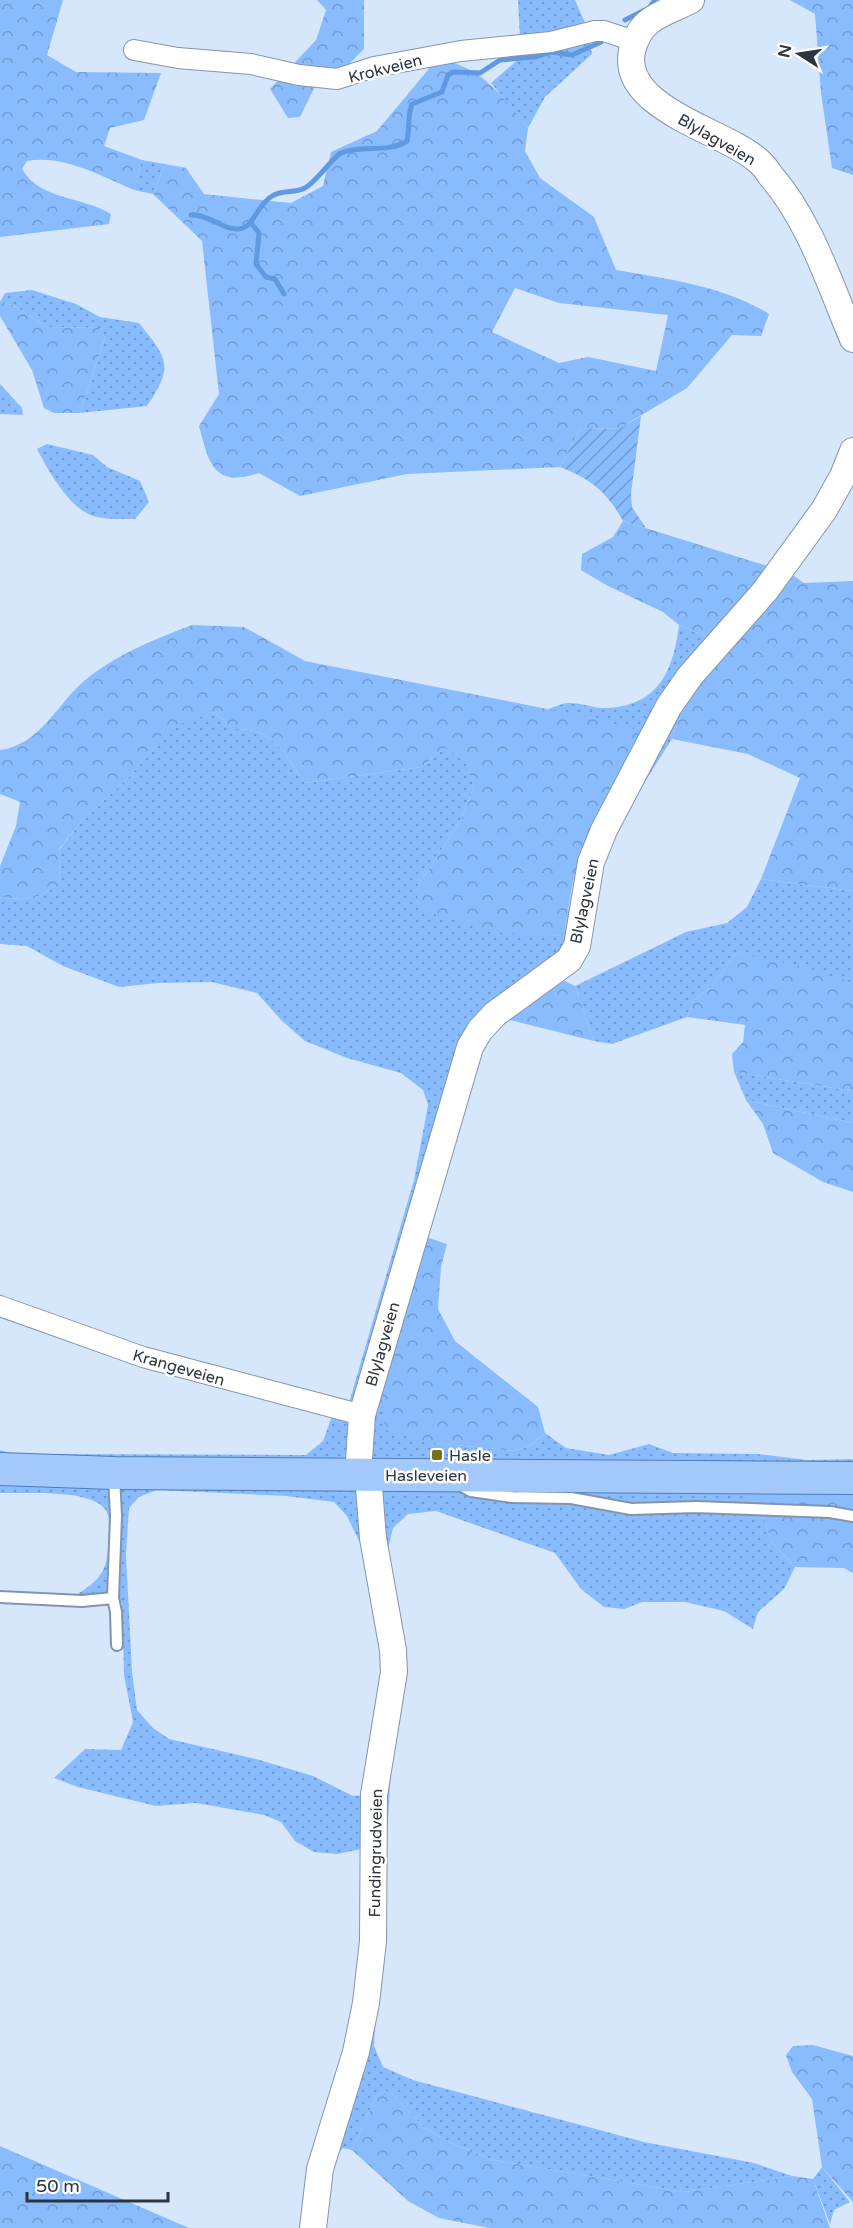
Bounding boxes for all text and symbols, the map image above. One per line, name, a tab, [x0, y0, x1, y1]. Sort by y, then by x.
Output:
north arrow	[769, 24, 829, 84]
text: N	[774, 43, 796, 59]
street label: Krokveien	[346, 50, 424, 88]
street label: Blylagveien	[674, 109, 759, 170]
street label: Blylagveien	[566, 857, 604, 946]
street label: Blylagveien	[361, 1300, 405, 1389]
street label: Krangeveien	[130, 1345, 227, 1391]
place label: Hasle	[449, 1446, 491, 1466]
marker: Hasle	[430, 1448, 444, 1462]
street label: Hasleveien	[385, 1466, 467, 1486]
street label: Fundingrudveien	[365, 1788, 387, 1918]
scale bar	[27, 2165, 168, 2203]
text: 50 m	[36, 2175, 80, 2197]

